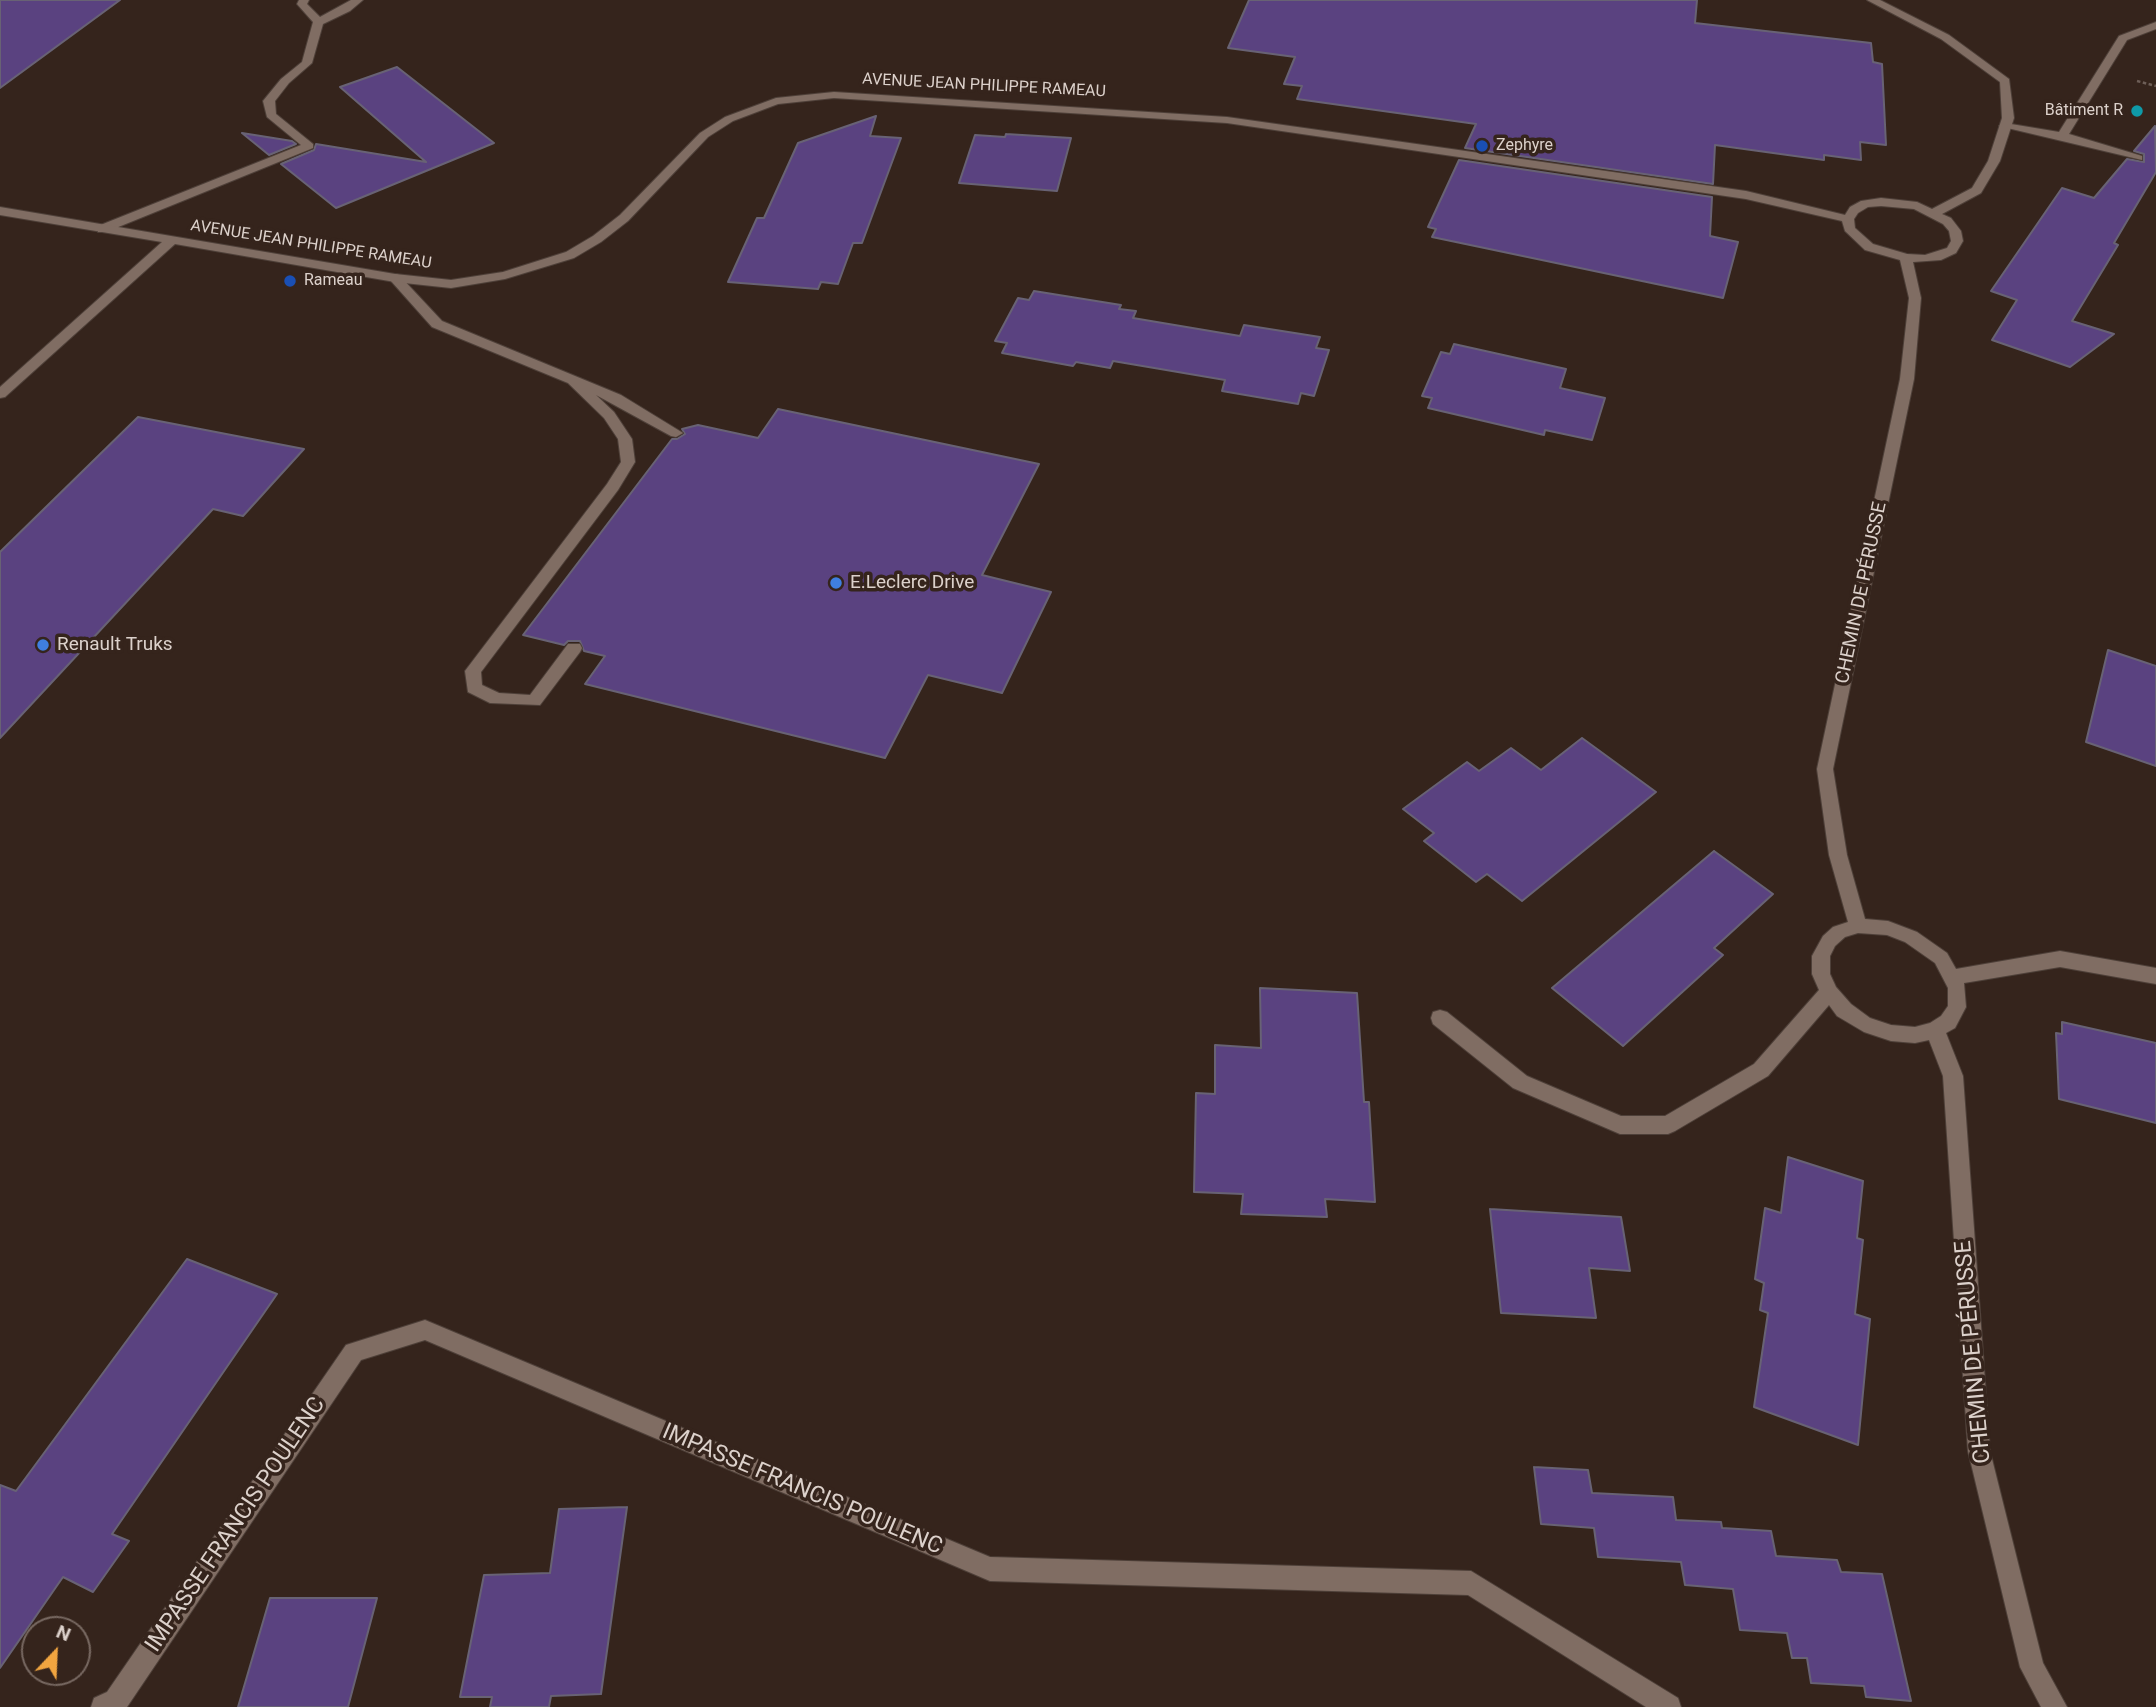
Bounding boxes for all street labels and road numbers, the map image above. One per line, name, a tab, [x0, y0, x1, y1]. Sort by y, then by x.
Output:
street label: AVENUE JEAN PHILIPPE RAMEAU	[862, 70, 1106, 102]
street label: AVENUE JEAN PHILIPPE RAMEAU	[189, 216, 433, 274]
street label: CHEMIN DE PÉRUSSE	[1832, 500, 1892, 686]
street label: CHEMIN DE PÉRUSSE	[1950, 1239, 1998, 1465]
street label: IMPASSE FRANCIS POULENC	[140, 1392, 332, 1658]
street label: IMPASSE FRANCIS POULENC	[658, 1418, 946, 1562]

